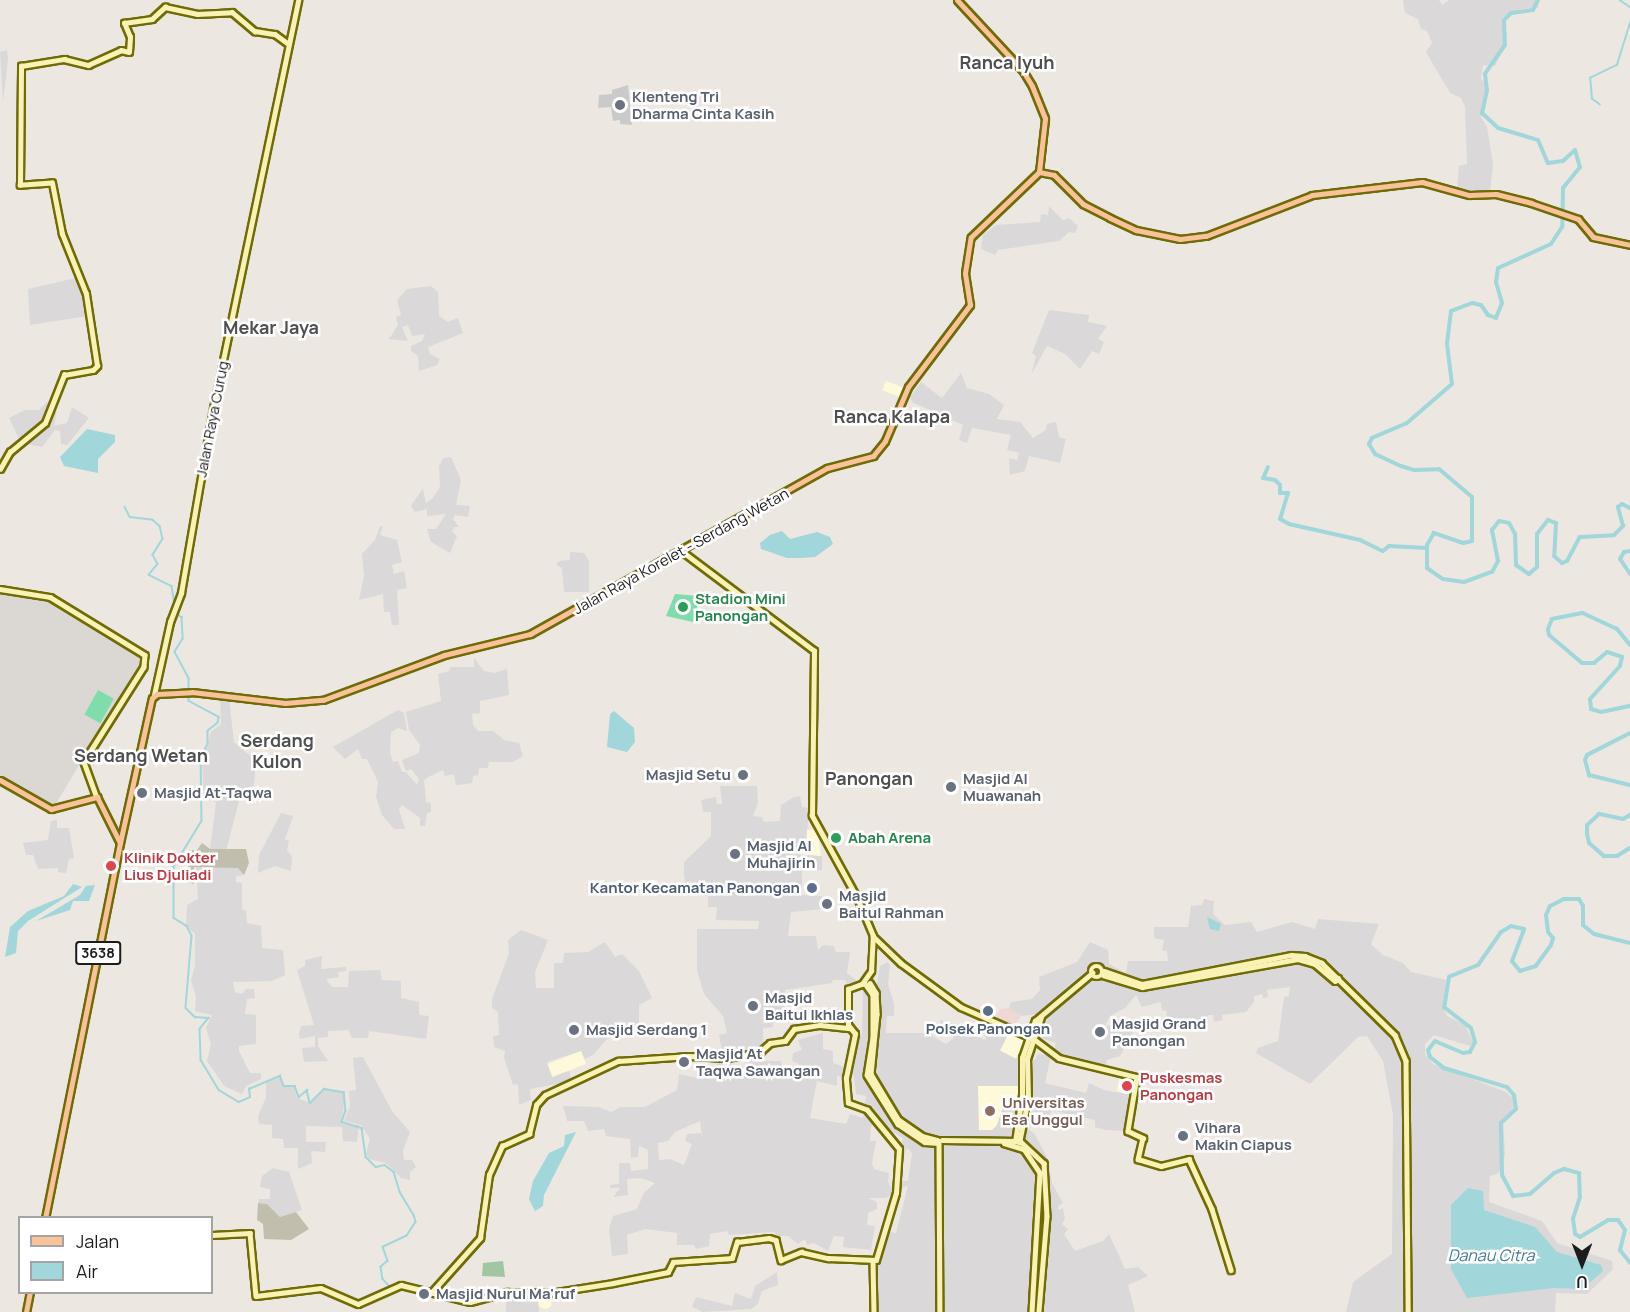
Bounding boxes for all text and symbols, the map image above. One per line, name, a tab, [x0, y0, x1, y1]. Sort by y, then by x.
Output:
district label: Ranca Iyuh	[959, 51, 1055, 73]
place label: Klenteng Tri Dharma Cinta Kasih	[632, 87, 774, 122]
marker: Klenteng Tri Dharma Cinta Kasih	[613, 98, 627, 112]
district label: Mekar Jaya	[223, 316, 319, 338]
street label: Jalan Raya Curug	[192, 359, 232, 479]
district label: Ranca Kalapa	[834, 405, 950, 427]
street label: Jalan Raya Korelet - Serdang Wetan	[570, 484, 792, 618]
place label: Stadion Mini Panongan	[695, 589, 786, 624]
marker: Stadion Mini Panongan	[676, 600, 690, 614]
district label: Serdang Kulon	[240, 730, 314, 772]
district label: Serdang Wetan	[74, 744, 208, 766]
place label: Masjid Setu	[646, 766, 731, 784]
district label: Panongan	[825, 767, 913, 789]
marker: Masjid Setu	[736, 768, 750, 782]
place label: Masjid Al Muawanah	[963, 769, 1041, 804]
marker: Masjid Al Muawanah	[944, 780, 958, 794]
place label: Masjid At-Taqwa	[154, 784, 272, 802]
marker: Masjid At-Taqwa	[135, 786, 149, 800]
place label: Abah Arena	[848, 829, 931, 847]
marker: Abah Arena	[829, 831, 843, 845]
place label: Masjid Al Muhajirin	[747, 836, 815, 871]
marker: Masjid Al Muhajirin	[728, 847, 742, 861]
place label: Klinik Dokter Lius Djuliadi	[124, 848, 216, 883]
marker: Klinik Dokter Lius Djuliadi	[102, 857, 120, 875]
place label: Kantor Kecamatan Panongan	[590, 879, 800, 897]
marker: Kantor Kecamatan Panongan	[805, 881, 819, 895]
place label: Masjid Baitul Rahman	[839, 886, 944, 921]
marker: Masjid Baitul Rahman	[820, 897, 834, 911]
road number: 3638	[74, 942, 122, 964]
place label: Masjid Baitul Ikhlas	[765, 988, 853, 1023]
marker: Masjid Baitul Ikhlas	[746, 999, 760, 1013]
marker: Polsek Panongan	[981, 1004, 995, 1018]
place label: Masjid Grand Panongan	[1112, 1014, 1206, 1049]
place label: Polsek Panongan	[926, 1020, 1050, 1038]
place label: Masjid Serdang 1	[586, 1021, 707, 1039]
marker: Masjid Serdang 1	[567, 1023, 581, 1037]
marker: Masjid Grand Panongan	[1093, 1025, 1107, 1039]
place label: Masjid At Taqwa Sawangan	[696, 1044, 820, 1079]
marker: Masjid At Taqwa Sawangan	[677, 1055, 691, 1069]
place label: Puskesmas Panongan	[1140, 1068, 1222, 1103]
marker: Puskesmas Panongan	[1118, 1077, 1136, 1095]
place label: Universitas Esa Unggul	[1002, 1093, 1085, 1128]
marker: Universitas Esa Unggul	[983, 1104, 997, 1118]
place label: Vihara Makin Ciapus	[1195, 1118, 1292, 1153]
marker: Vihara Makin Ciapus	[1176, 1129, 1190, 1143]
legend	[18, 1216, 213, 1294]
text: Jalan	[76, 1229, 119, 1253]
north arrow	[1552, 1234, 1612, 1294]
water label: Danau Citra	[1448, 1245, 1534, 1265]
text: Air	[76, 1259, 98, 1283]
text: U	[1576, 1271, 1588, 1293]
place label: Masjid Nurul Ma'ruf	[436, 1285, 575, 1303]
marker: Masjid Nurul Ma'ruf	[417, 1287, 431, 1301]

